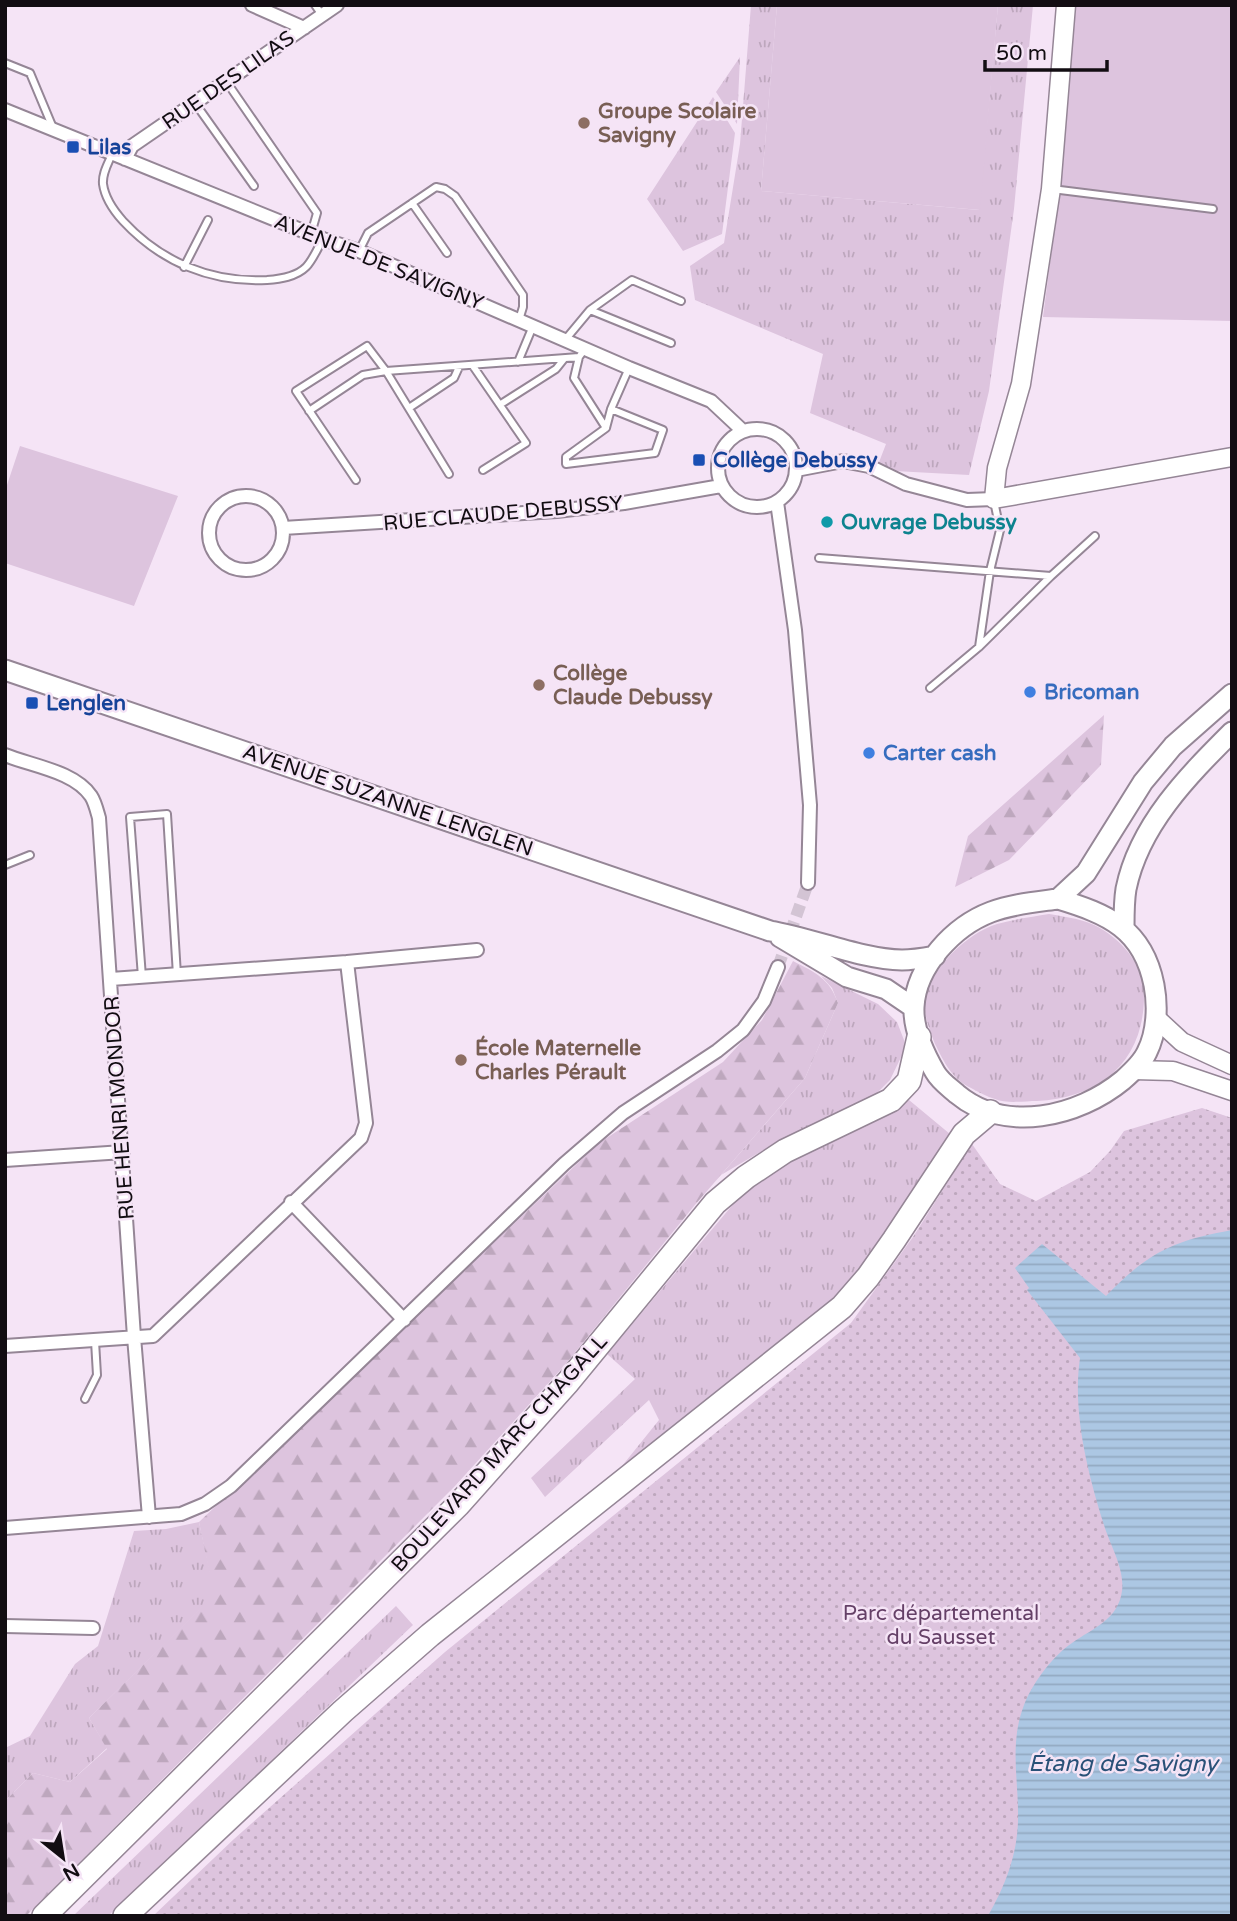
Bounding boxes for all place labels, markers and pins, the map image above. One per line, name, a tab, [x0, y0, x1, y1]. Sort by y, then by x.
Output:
place label: Groupe Scolaire Savigny	[598, 99, 757, 148]
marker: Groupe Scolaire Savigny	[576, 115, 592, 131]
place label: Lilas	[87, 135, 131, 160]
marker: Lilas	[65, 139, 81, 155]
place label: Collège Debussy	[713, 448, 878, 473]
marker: Collège Debussy	[691, 452, 707, 468]
place label: Ouvrage Debussy	[841, 510, 1018, 535]
marker: Ouvrage Debussy	[819, 514, 835, 530]
place label: Collège Claude Debussy	[553, 661, 713, 710]
marker: Collège Claude Debussy	[531, 677, 547, 693]
place label: Bricoman	[1044, 680, 1139, 705]
marker: Bricoman	[1022, 684, 1038, 700]
place label: Lenglen	[46, 691, 126, 716]
marker: Lenglen	[24, 695, 40, 711]
place label: Carter cash	[883, 741, 997, 766]
marker: Carter cash	[861, 745, 877, 761]
place label: École Maternelle Charles Pérault	[475, 1035, 641, 1085]
marker: École Maternelle Charles Pérault	[453, 1052, 469, 1068]

